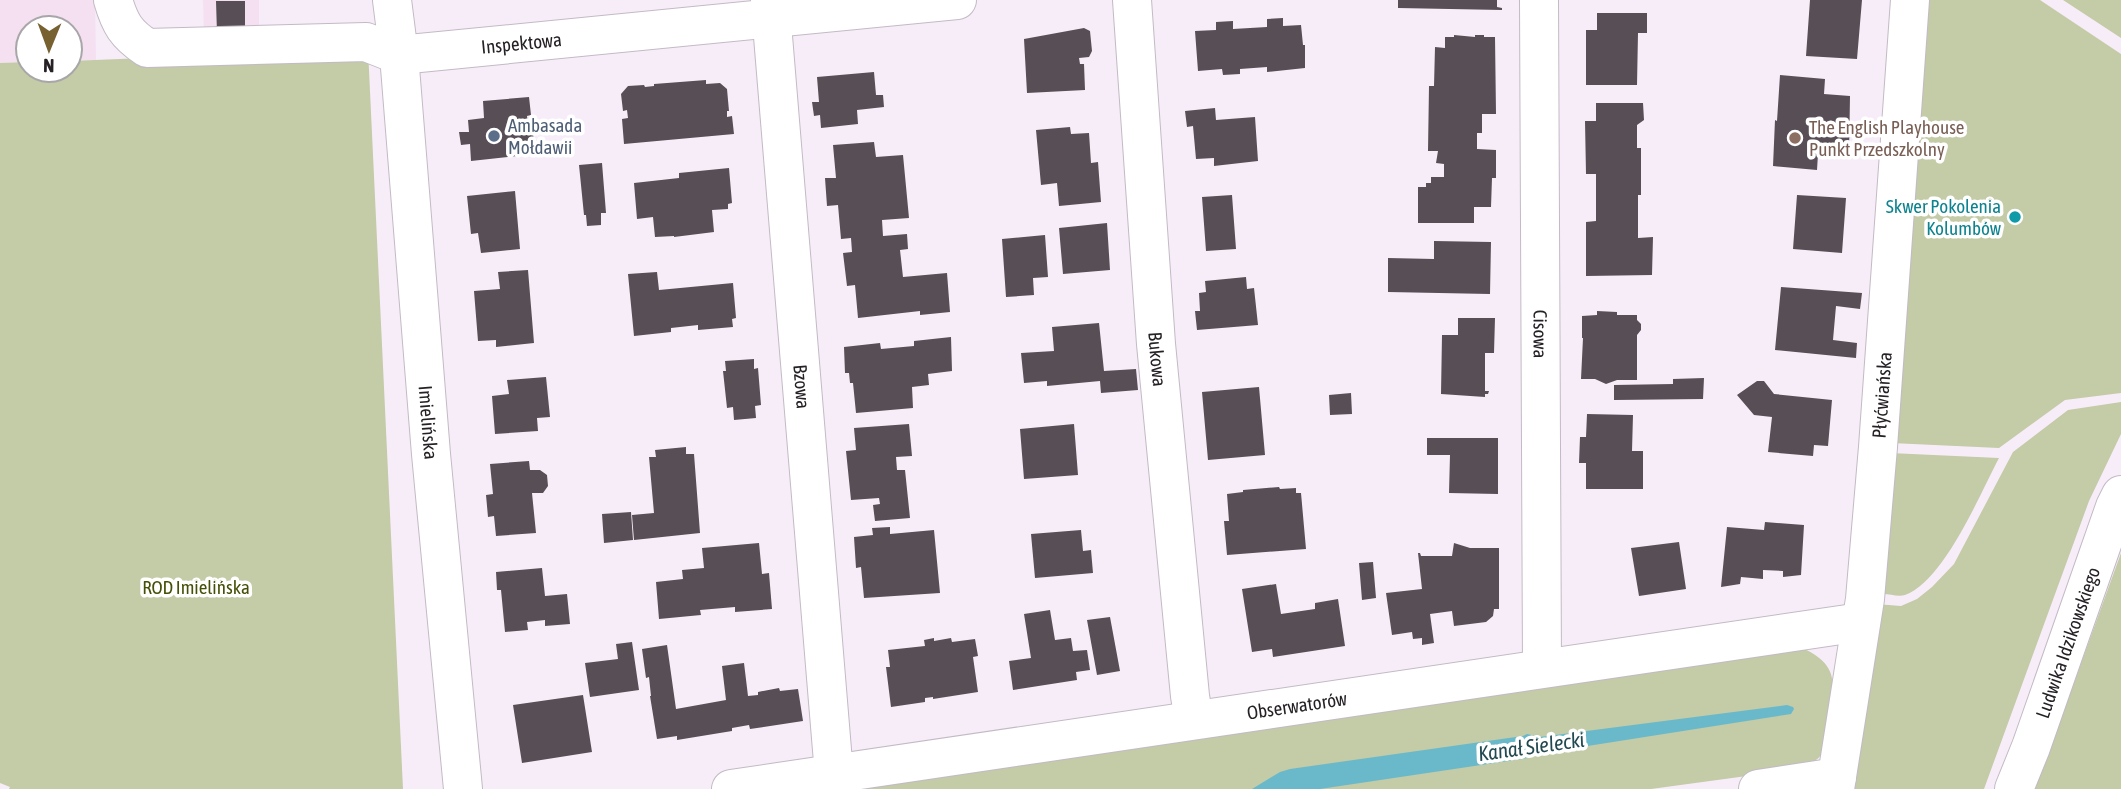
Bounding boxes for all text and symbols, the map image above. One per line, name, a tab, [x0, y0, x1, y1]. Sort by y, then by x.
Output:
north arrow	[14, 14, 84, 84]
street label: Inspektowa	[480, 28, 563, 58]
text: N	[43, 55, 55, 77]
place label: Ambasada Mołdawii	[508, 114, 582, 158]
place label: The English Playhouse Punkt Przedszkolny	[1809, 116, 1964, 160]
marker: Ambasada Mołdawii	[486, 128, 502, 144]
marker: The English Playhouse Punkt Przedszkolny	[1787, 130, 1803, 146]
place label: Skwer Pokolenia Kolumbów	[1886, 195, 2002, 239]
marker: Skwer Pokolenia Kolumbów	[2007, 209, 2023, 225]
street label: Cisowa	[1529, 310, 1552, 358]
street label: Bukowa	[1144, 331, 1171, 387]
street label: Płyćwiańska	[1868, 351, 1896, 439]
street label: Bzowa	[789, 364, 815, 410]
street label: Imielińska	[415, 385, 442, 460]
street label: Ludwika Idzikowskiego	[2031, 564, 2104, 721]
park label: ROD Imielińska	[142, 576, 250, 598]
street label: Obserwatorów	[1245, 687, 1349, 724]
water label: Kanał Sielecki	[1476, 727, 1586, 765]

